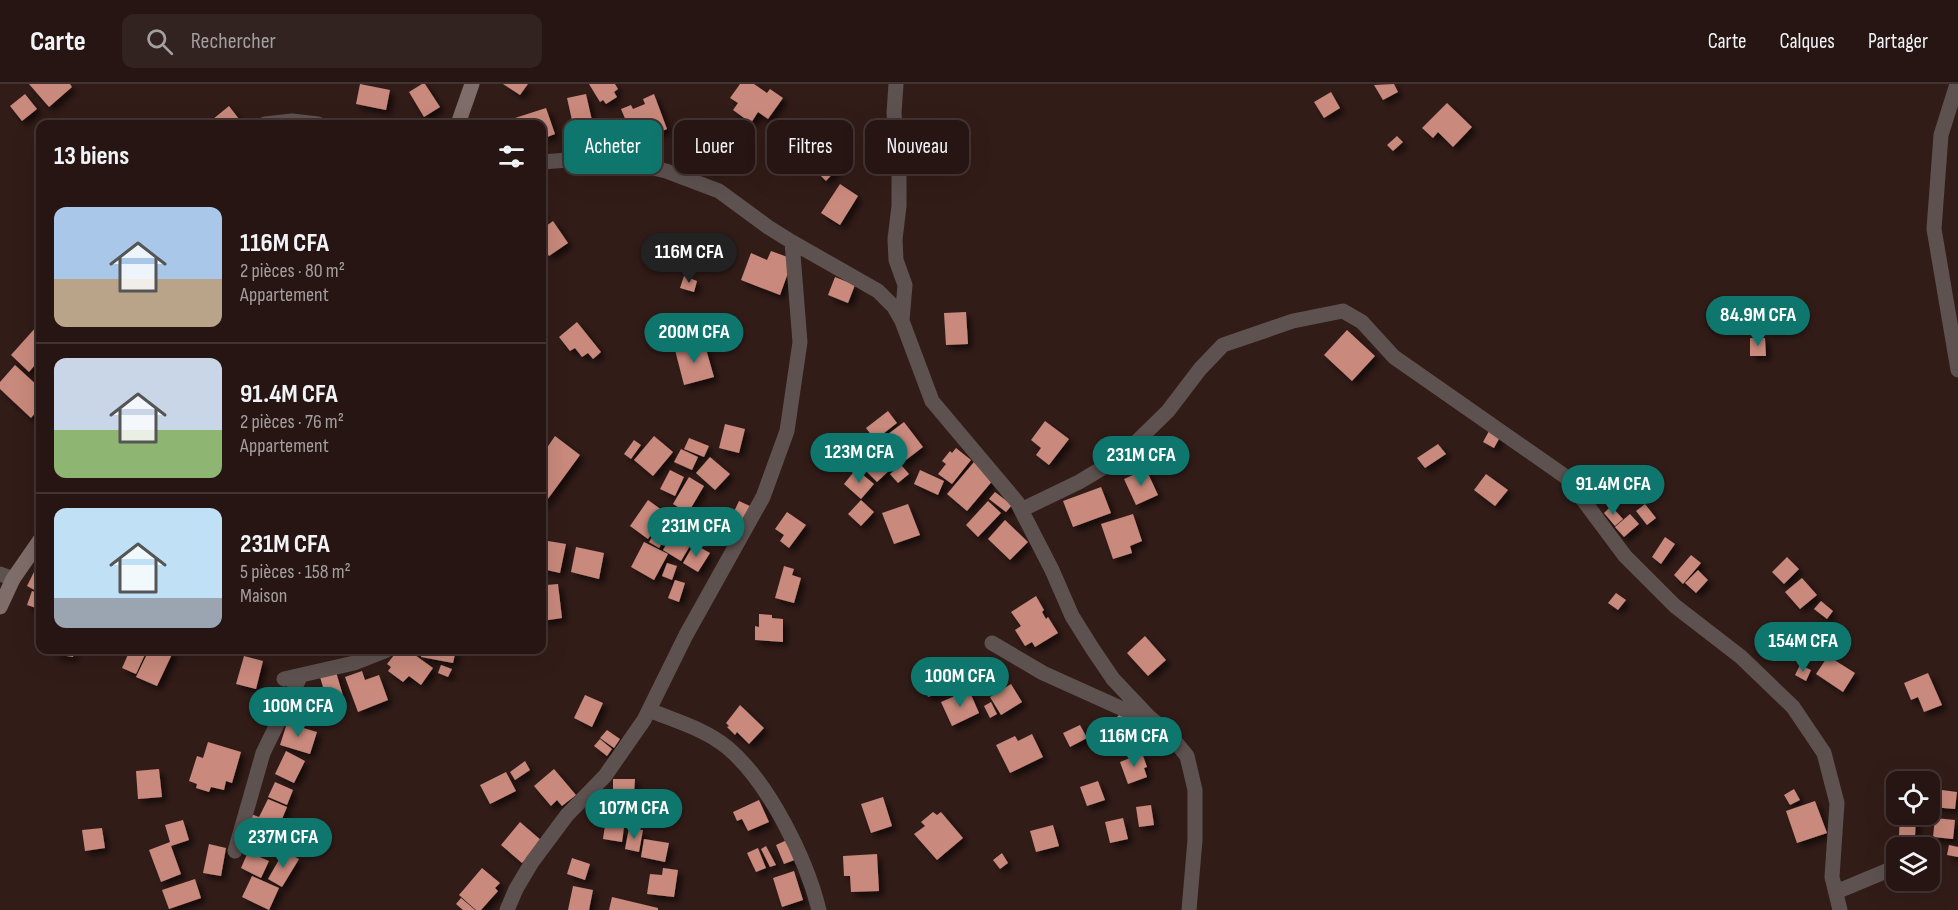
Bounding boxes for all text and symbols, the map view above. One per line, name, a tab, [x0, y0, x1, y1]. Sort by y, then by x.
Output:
search box	[122, 14, 542, 68]
text: Carte	[30, 25, 86, 58]
icon: search	[143, 25, 176, 58]
text: Rechercher	[191, 28, 276, 55]
text: Carte	[1708, 29, 1747, 54]
text: Calques	[1780, 29, 1835, 54]
text: Partager	[1868, 29, 1928, 54]
chip: Acheter	[564, 120, 662, 174]
chip: Louer	[674, 120, 755, 174]
chip: Filtres	[767, 120, 853, 174]
chip: Nouveau	[865, 120, 969, 174]
icon: filters	[495, 140, 528, 173]
text: 13 biens	[54, 141, 129, 172]
text: 116M CFA	[240, 228, 329, 259]
icon: home	[102, 231, 174, 303]
pin: 116M CFA	[627, 233, 751, 284]
text: 116M CFA	[655, 240, 723, 264]
text: 2 pièces · 80 m²	[240, 259, 345, 283]
text: Appartement	[240, 283, 329, 307]
pin: 84.9M CFA	[1689, 296, 1827, 347]
text: 84.9M CFA	[1720, 303, 1796, 327]
pin: 200M CFA	[632, 313, 756, 364]
text: 200M CFA	[658, 320, 730, 344]
text: 91.4M CFA	[240, 379, 338, 410]
icon: home	[102, 382, 174, 454]
text: 2 pièces · 76 m²	[240, 410, 344, 434]
pin: 123M CFA	[797, 433, 921, 484]
text: Appartement	[240, 434, 329, 458]
pin: 231M CFA	[1079, 436, 1203, 487]
text: 123M CFA	[824, 440, 894, 464]
text: 231M CFA	[1107, 443, 1175, 467]
pin: 91.4M CFA	[1544, 465, 1682, 516]
text: 91.4M CFA	[1575, 472, 1651, 496]
pin: 231M CFA	[634, 507, 758, 558]
text: 231M CFA	[662, 514, 730, 538]
text: 231M CFA	[240, 529, 330, 560]
icon: home	[102, 532, 174, 604]
text: 5 pièces · 158 m²	[240, 560, 351, 584]
text: Maison	[240, 584, 287, 608]
pin: 154M CFA	[1741, 622, 1865, 673]
text: 154M CFA	[1768, 629, 1838, 653]
pin: 100M CFA	[898, 657, 1022, 708]
text: 100M CFA	[925, 664, 995, 688]
pin: 100M CFA	[236, 687, 360, 738]
text: 100M CFA	[263, 694, 333, 718]
pin: 116M CFA	[1072, 717, 1196, 768]
text: 116M CFA	[1100, 724, 1168, 748]
map controls	[1886, 771, 1940, 891]
button: locate	[1886, 771, 1940, 825]
pin: 107M CFA	[572, 789, 696, 840]
text: 107M CFA	[599, 796, 669, 820]
pin: 237M CFA	[221, 818, 345, 869]
text: 237M CFA	[248, 825, 318, 849]
button: layers	[1886, 837, 1940, 891]

